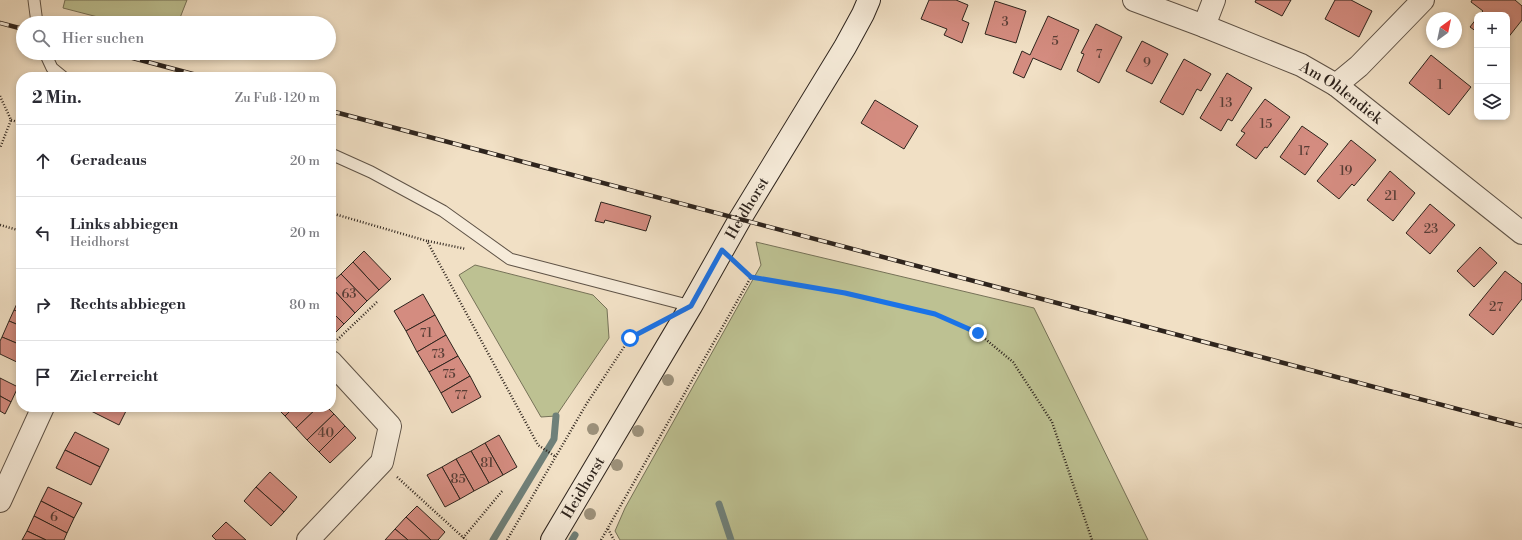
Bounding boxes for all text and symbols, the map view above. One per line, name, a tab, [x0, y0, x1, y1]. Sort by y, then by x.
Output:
north arrow	[1426, 12, 1462, 48]
map controls	[1474, 12, 1510, 120]
button: +	[1474, 12, 1510, 48]
house number: 3	[1001, 14, 1009, 30]
search box	[16, 16, 336, 60]
icon: search	[30, 27, 52, 49]
text: Hier suchen	[62, 29, 144, 48]
house number: 5	[1051, 33, 1059, 49]
house number: 7	[1096, 46, 1103, 62]
button: −	[1474, 48, 1510, 84]
house number: 9	[1143, 55, 1151, 71]
street label: Am Ohlendiek	[1296, 56, 1387, 129]
house number: 1	[1437, 77, 1443, 93]
button: layers	[1474, 84, 1510, 120]
text: 2 Min.	[32, 87, 82, 109]
text: Zu Fuß · 120 m	[235, 90, 320, 106]
house number: 13	[1220, 95, 1232, 111]
house number: 15	[1260, 116, 1272, 132]
house number: 17	[1298, 143, 1310, 159]
icon: ahead	[32, 150, 54, 172]
text: Geradeaus	[70, 151, 147, 170]
text: 20 m	[290, 153, 320, 169]
house number: 19	[1339, 163, 1353, 179]
street label: Heidhorst	[721, 173, 773, 242]
house number: 21	[1384, 188, 1398, 204]
text: Links abbiegen	[70, 215, 178, 234]
house number: 23	[1424, 221, 1438, 237]
icon: left	[32, 222, 54, 244]
text: 20 m	[290, 225, 320, 241]
text: Heidhorst	[70, 234, 130, 250]
house number: 63	[341, 286, 357, 302]
icon: right	[32, 294, 54, 316]
text: Rechts abbiegen	[70, 295, 186, 314]
text: 80 m	[289, 297, 320, 313]
house number: 27	[1489, 299, 1503, 315]
route end	[969, 324, 987, 342]
house number: 71	[420, 325, 433, 341]
route start	[621, 329, 639, 347]
house number: 73	[431, 346, 445, 362]
icon: arrive	[32, 366, 54, 388]
house number: 75	[442, 366, 456, 382]
text: Ziel erreicht	[70, 367, 158, 386]
house number: 77	[454, 387, 468, 403]
house number: 40	[318, 425, 335, 441]
street label: Heidhorst	[557, 452, 609, 522]
house number: 81	[480, 455, 494, 471]
house number: 85	[450, 471, 466, 487]
house number: 6	[50, 509, 58, 525]

